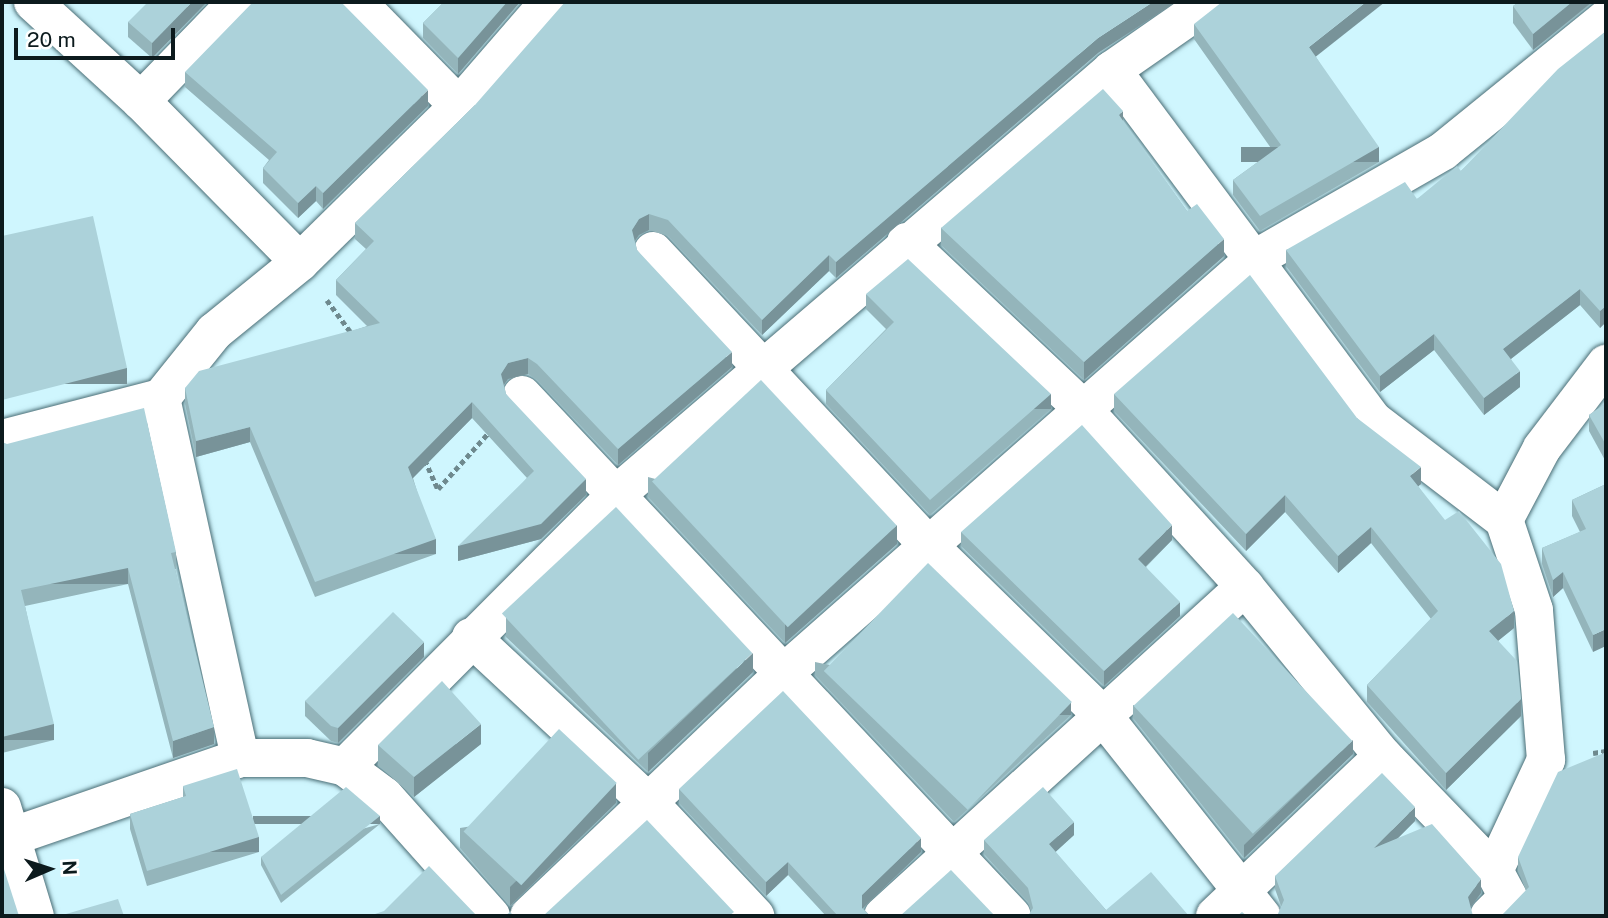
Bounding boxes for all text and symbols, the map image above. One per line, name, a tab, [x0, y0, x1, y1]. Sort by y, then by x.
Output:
scale bar	[18, 14, 178, 58]
text: 20 m	[27, 27, 76, 52]
north arrow	[14, 834, 84, 904]
text: N	[59, 860, 81, 876]

